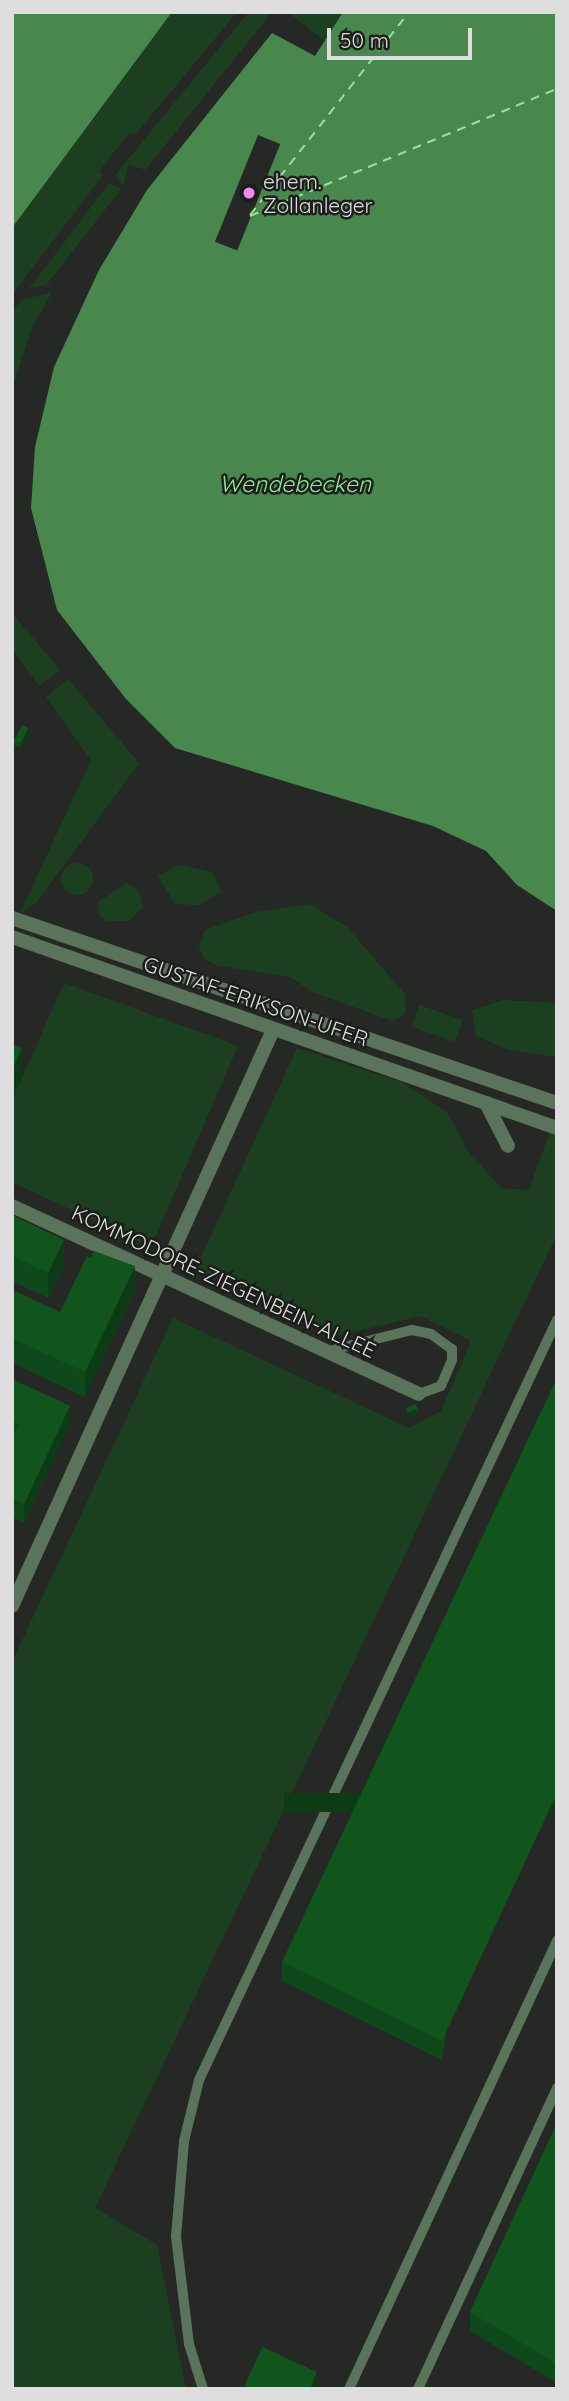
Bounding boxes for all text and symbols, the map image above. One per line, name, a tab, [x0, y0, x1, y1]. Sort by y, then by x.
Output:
scale bar	[331, 14, 476, 58]
text: 50 m	[340, 27, 389, 53]
place label: ehem. Zollanleger	[263, 168, 373, 218]
marker: ehem. Zollanleger	[241, 185, 257, 201]
water label: Wendebecken	[219, 470, 371, 498]
street label: GUSTAF-ERIKSON-UFER	[140, 951, 372, 1051]
street label: KOMMODORE-ZIEGENBEIN-ALLEE	[68, 1199, 380, 1363]

